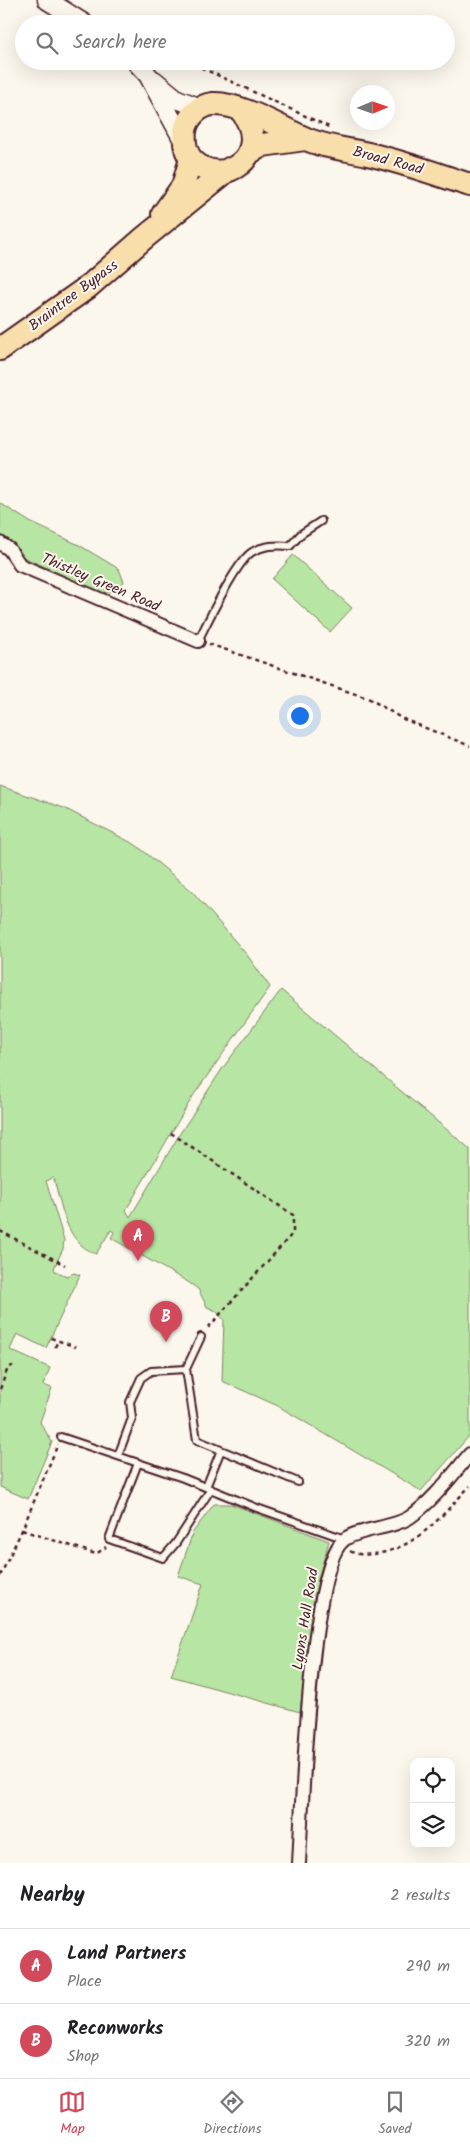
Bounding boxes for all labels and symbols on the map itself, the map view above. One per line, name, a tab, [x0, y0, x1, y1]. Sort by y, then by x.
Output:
north arrow	[350, 85, 395, 130]
street label: Broad Road	[350, 140, 426, 182]
street label: Braintree Bypass	[24, 254, 124, 338]
street label: Thistley Green Road	[37, 547, 164, 619]
your location	[287, 703, 313, 729]
pin: A	[122, 1220, 154, 1261]
pin: B	[150, 1301, 182, 1342]
street label: Lyons Hall Road	[286, 1566, 326, 1672]

